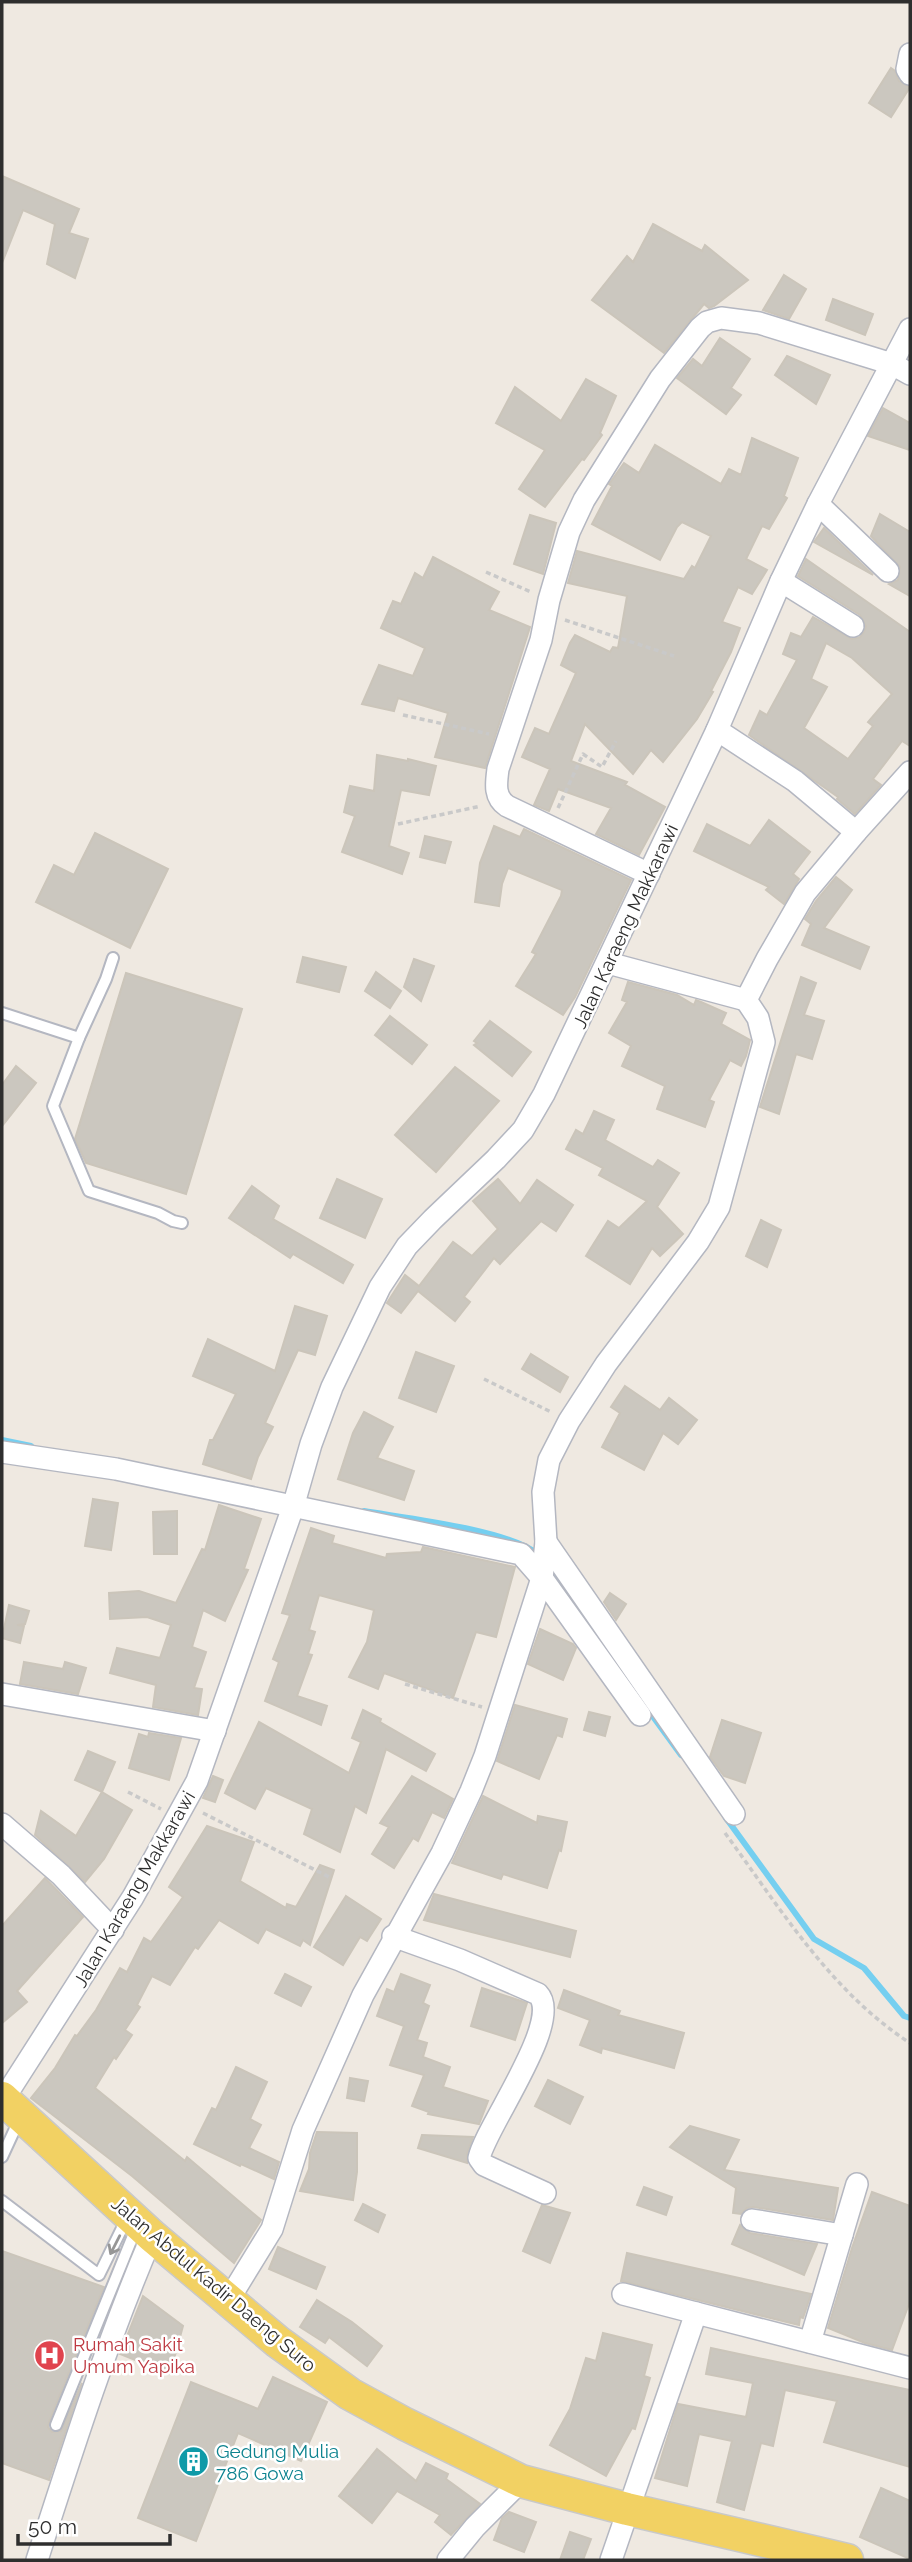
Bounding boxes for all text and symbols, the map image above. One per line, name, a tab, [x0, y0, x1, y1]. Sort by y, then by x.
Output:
street label: Jalan Karaeng Makkarawi	[568, 820, 682, 1032]
street label: Jalan Karaeng Makkarawi	[69, 1787, 199, 1991]
street label: Jalan Abdul Kadir Daeng Suro	[107, 2192, 321, 2376]
one-way arrow	[107, 2235, 121, 2255]
place label: Rumah Sakit Umum Yapika	[73, 2333, 195, 2377]
hospital icon: Rumah Sakit Umum Yapika	[33, 2338, 67, 2372]
place label: Gedung Mulia 786 Gowa	[216, 2440, 339, 2484]
building icon: Gedung Mulia 786 Gowa	[176, 2445, 210, 2479]
scale bar	[18, 2502, 170, 2546]
text: 50 m	[28, 2514, 77, 2539]

